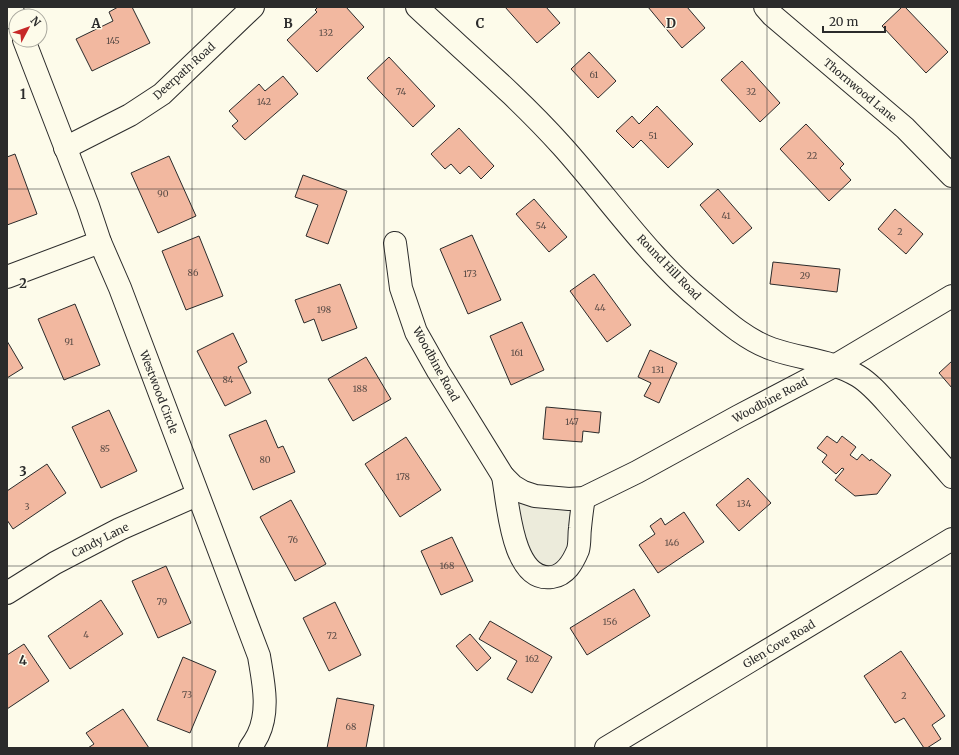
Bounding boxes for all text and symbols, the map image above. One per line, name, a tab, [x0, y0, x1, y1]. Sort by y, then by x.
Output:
north arrow	[8, 8, 48, 48]
scale bar	[823, 8, 885, 34]
text: N	[27, 14, 44, 30]
text: 20 m	[829, 14, 858, 29]
text: A	[90, 15, 101, 32]
text: B	[283, 15, 293, 32]
text: C	[476, 15, 485, 32]
text: D	[666, 15, 676, 32]
house number: 132	[319, 27, 333, 38]
house number: 145	[106, 35, 120, 46]
street label: Deerpath Road	[150, 39, 218, 103]
street label: Thornwood Lane	[821, 55, 900, 125]
house number: 61	[590, 69, 598, 80]
text: 1	[20, 86, 26, 103]
house number: 74	[396, 86, 406, 97]
house number: 32	[746, 86, 756, 97]
house number: 142	[257, 96, 271, 107]
house number: 51	[649, 130, 657, 141]
house number: 22	[807, 150, 817, 161]
house number: 90	[157, 188, 169, 199]
house number: 41	[722, 210, 730, 221]
house number: 54	[536, 220, 547, 231]
house number: 2	[897, 226, 903, 237]
street label: Round Hill Road	[634, 231, 704, 303]
house number: 86	[188, 267, 199, 278]
house number: 173	[463, 268, 477, 279]
house number: 29	[800, 270, 810, 281]
text: 2	[19, 275, 27, 292]
house number: 44	[594, 302, 606, 313]
house number: 198	[317, 304, 331, 315]
street label: Woodbine Road	[409, 323, 462, 404]
house number: 91	[64, 336, 74, 347]
house number: 161	[511, 347, 523, 358]
street label: Westwood Circle	[136, 348, 181, 436]
house number: 131	[652, 364, 664, 375]
house number: 84	[223, 374, 234, 385]
street label: Woodbine Road	[729, 374, 810, 426]
house number: 188	[353, 383, 367, 394]
house number: 147	[565, 416, 579, 427]
house number: 85	[100, 443, 110, 454]
house number: 80	[259, 454, 271, 465]
text: 3	[19, 463, 27, 480]
house number: 178	[396, 471, 410, 482]
house number: 134	[737, 498, 752, 509]
house number: 3	[24, 501, 30, 512]
street label: Candy Lane	[69, 520, 131, 560]
house number: 76	[288, 534, 299, 545]
house number: 146	[665, 537, 680, 548]
house number: 168	[440, 560, 454, 571]
house number: 79	[157, 596, 167, 607]
house number: 156	[603, 616, 618, 627]
street label: Glen Cove Road	[740, 617, 818, 671]
house number: 4	[83, 629, 89, 640]
house number: 72	[327, 630, 337, 641]
text: 4	[19, 652, 28, 669]
house number: 162	[525, 653, 539, 664]
house number: 73	[182, 689, 192, 700]
house number: 2	[901, 690, 907, 701]
house number: 68	[346, 721, 356, 732]

